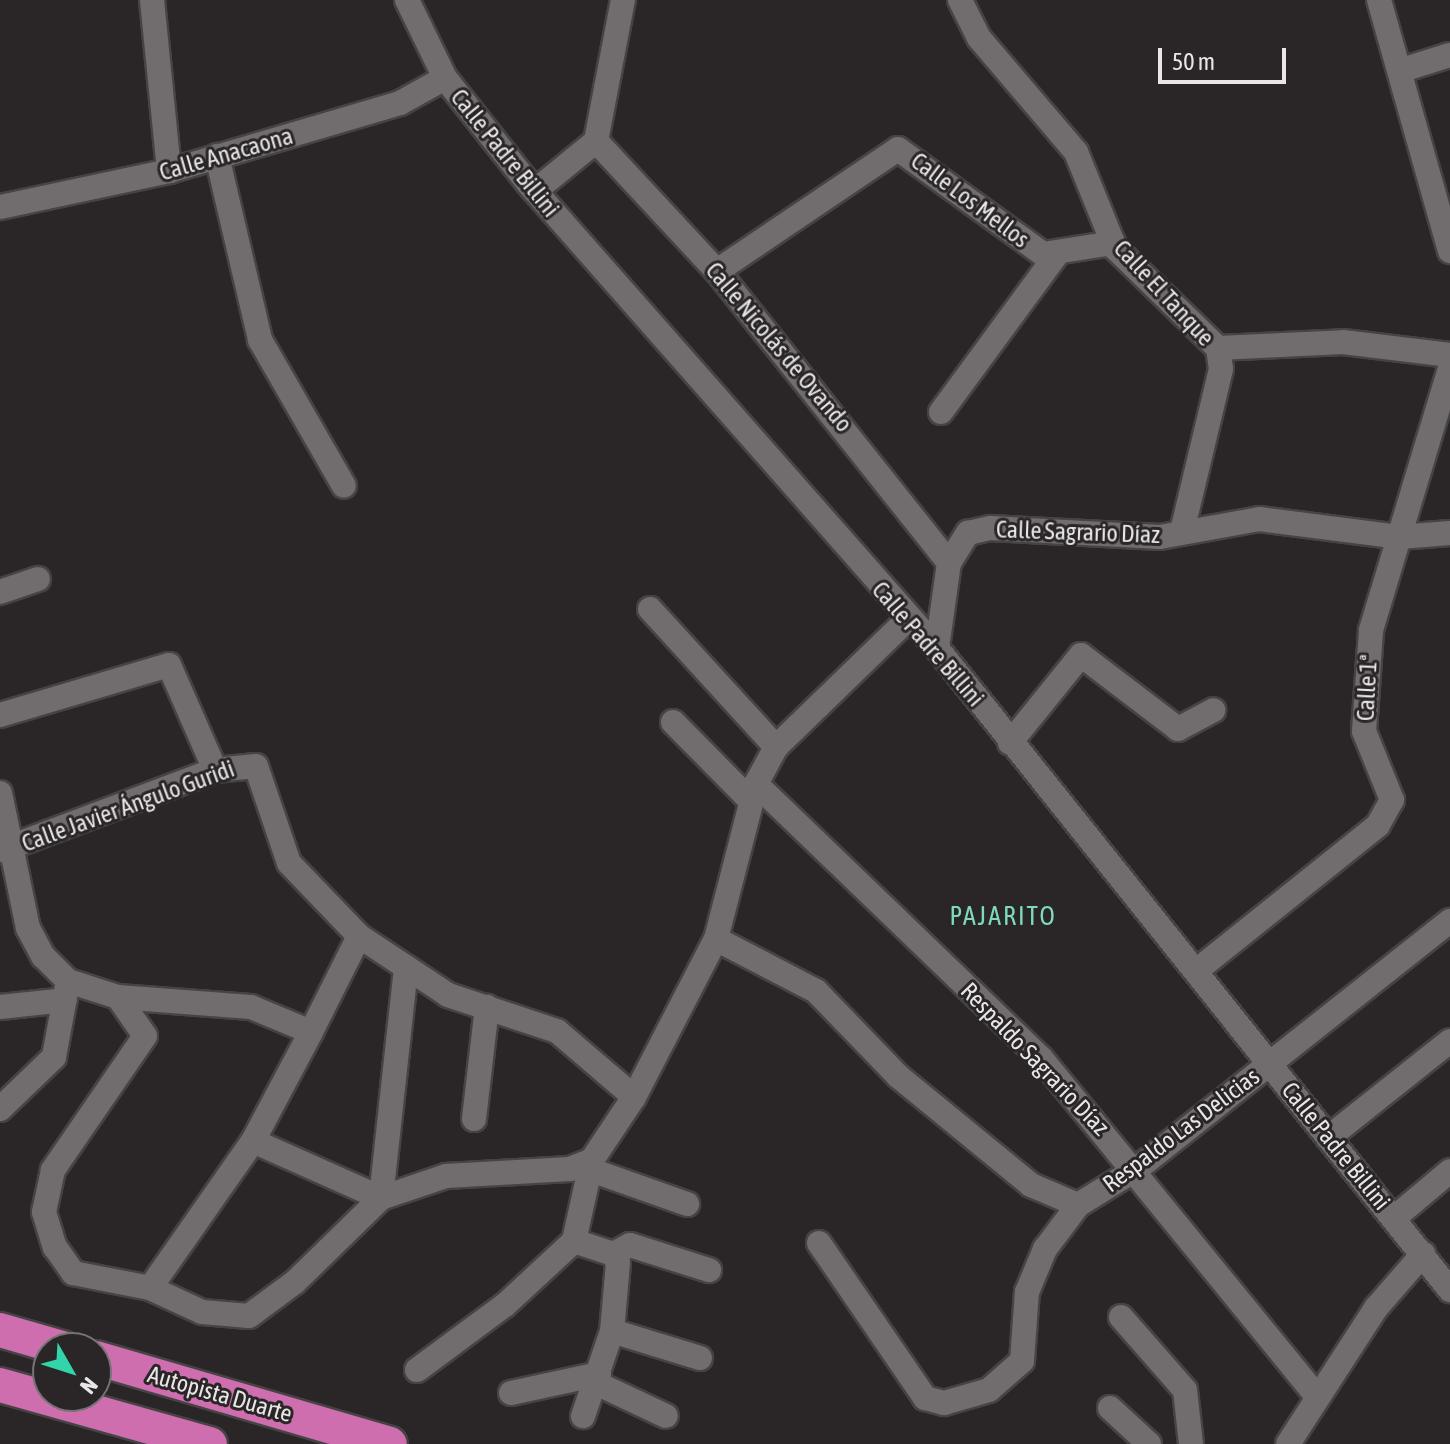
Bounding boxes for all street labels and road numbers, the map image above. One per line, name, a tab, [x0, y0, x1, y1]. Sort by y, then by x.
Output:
street label: Calle Padre Billini	[445, 83, 565, 223]
street label: Calle Anacaona	[156, 121, 296, 187]
street label: Calle Los Mellos	[905, 146, 1035, 254]
street label: Calle El Tanque	[1108, 234, 1220, 352]
street label: Calle Nicolás de Ovando	[700, 256, 858, 438]
street label: Calle Sagrario Díaz	[996, 515, 1160, 549]
street label: Calle Padre Billini	[866, 576, 990, 712]
street label: Calle 1ª	[1351, 654, 1383, 722]
street label: Calle Javier Ángulo Guridi	[18, 754, 238, 858]
street label: Respaldo Sagrario Díaz	[955, 977, 1115, 1141]
street label: Respaldo Las Delicias	[1097, 1062, 1265, 1198]
street label: Calle Padre Billini	[1276, 1076, 1396, 1216]
street label: Autopista Duarte	[145, 1360, 295, 1428]

